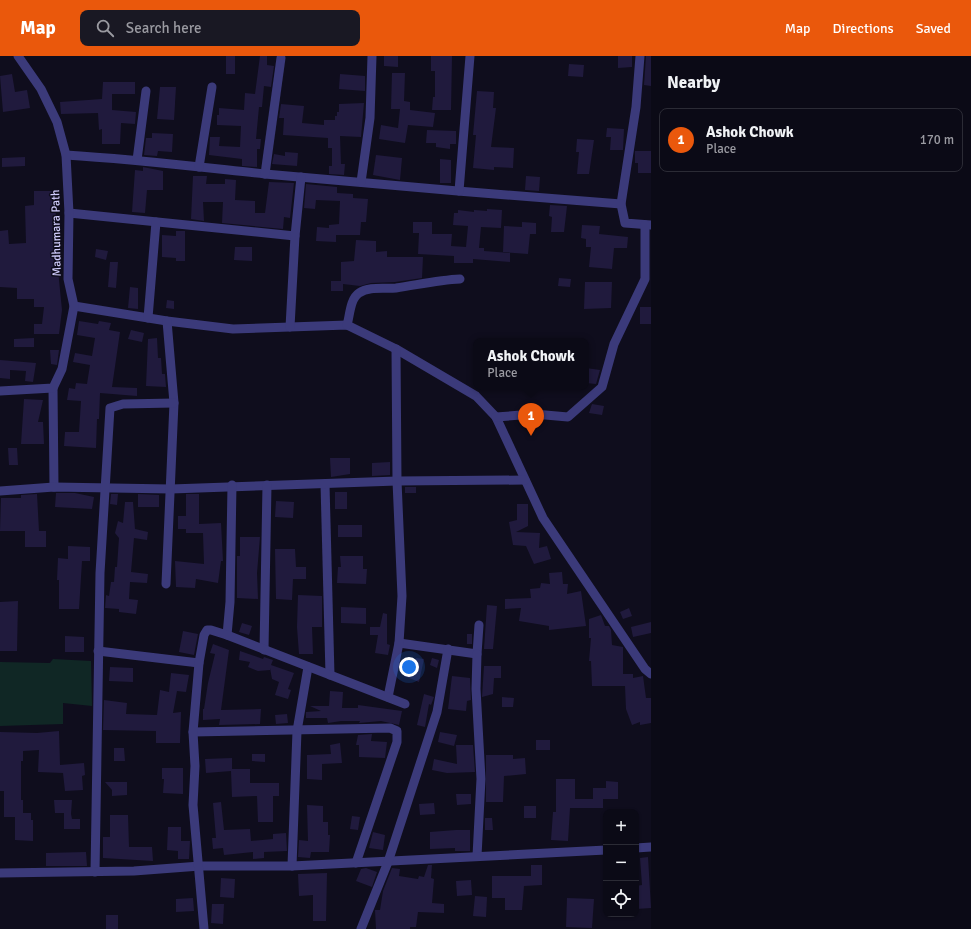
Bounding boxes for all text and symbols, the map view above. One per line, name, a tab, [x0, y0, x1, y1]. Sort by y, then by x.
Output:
search box	[80, 10, 360, 46]
text: Map	[20, 16, 56, 40]
icon: search	[94, 17, 116, 39]
text: Search here	[126, 19, 201, 37]
text: Map	[785, 20, 811, 37]
text: Directions	[833, 20, 894, 37]
text: Saved	[916, 20, 951, 37]
text: Nearby	[667, 72, 720, 93]
text: Ashok Chowk	[706, 123, 794, 141]
text: 1	[677, 132, 685, 148]
text: 170 m	[920, 132, 954, 148]
text: Place	[706, 141, 736, 157]
street label: Madhumara Path	[48, 189, 65, 277]
popup	[473, 338, 589, 390]
text: Ashok Chowk	[487, 347, 575, 365]
text: Place	[487, 365, 518, 381]
pin: 1	[518, 403, 544, 436]
your location	[399, 657, 419, 677]
map controls	[603, 809, 639, 917]
button: +	[603, 809, 639, 845]
button: −	[603, 845, 639, 881]
button: locate	[603, 881, 639, 917]

